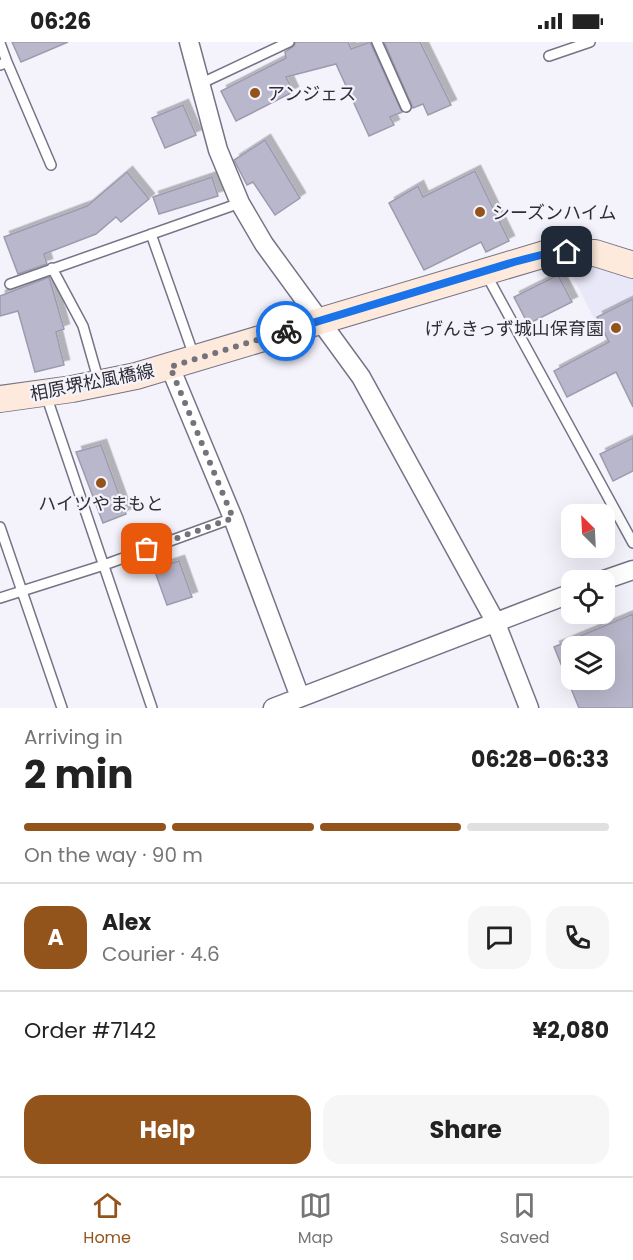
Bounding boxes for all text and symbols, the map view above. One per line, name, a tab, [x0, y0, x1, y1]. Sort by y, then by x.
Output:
text: 06:26	[30, 6, 91, 37]
place label: アンジェス	[267, 81, 356, 106]
marker: アンジェス	[248, 86, 262, 100]
place label: シーズンハイム	[492, 200, 616, 225]
marker: シーズンハイム	[473, 205, 487, 219]
pin	[541, 226, 592, 277]
icon: home	[550, 235, 583, 268]
courier	[256, 301, 316, 361]
icon: bike	[270, 315, 303, 348]
place label: げんきっず城山保育園	[425, 316, 604, 341]
marker: げんきっず城山保育園	[609, 321, 623, 335]
street label: 相原堺松風橋線	[28, 358, 156, 406]
marker: ハイツやまもと	[94, 476, 108, 490]
place label: ハイツやまもと	[38, 491, 164, 516]
north arrow	[561, 504, 615, 558]
map controls	[561, 504, 615, 690]
pin	[121, 523, 172, 574]
icon: bag	[130, 532, 163, 565]
button: locate	[561, 570, 615, 624]
button: layers	[561, 636, 615, 690]
text: Arriving in	[24, 723, 123, 751]
text: 06:28–06:33	[471, 744, 609, 775]
text: 2 min	[24, 747, 134, 802]
text: On the way · 90 m	[24, 841, 203, 869]
button: chat	[468, 906, 531, 969]
button: phone	[546, 906, 609, 969]
text: Alex	[102, 907, 151, 938]
text: A	[47, 922, 64, 953]
text: Courier · 4.6	[102, 940, 220, 968]
text: Order #7142	[24, 1015, 156, 1046]
text: ¥2,080	[532, 1015, 609, 1046]
button: Help	[24, 1095, 311, 1164]
button: Share	[323, 1095, 609, 1164]
tab: Home	[83, 1189, 131, 1250]
tab: Map	[298, 1189, 333, 1250]
tab: Saved	[500, 1189, 550, 1250]

